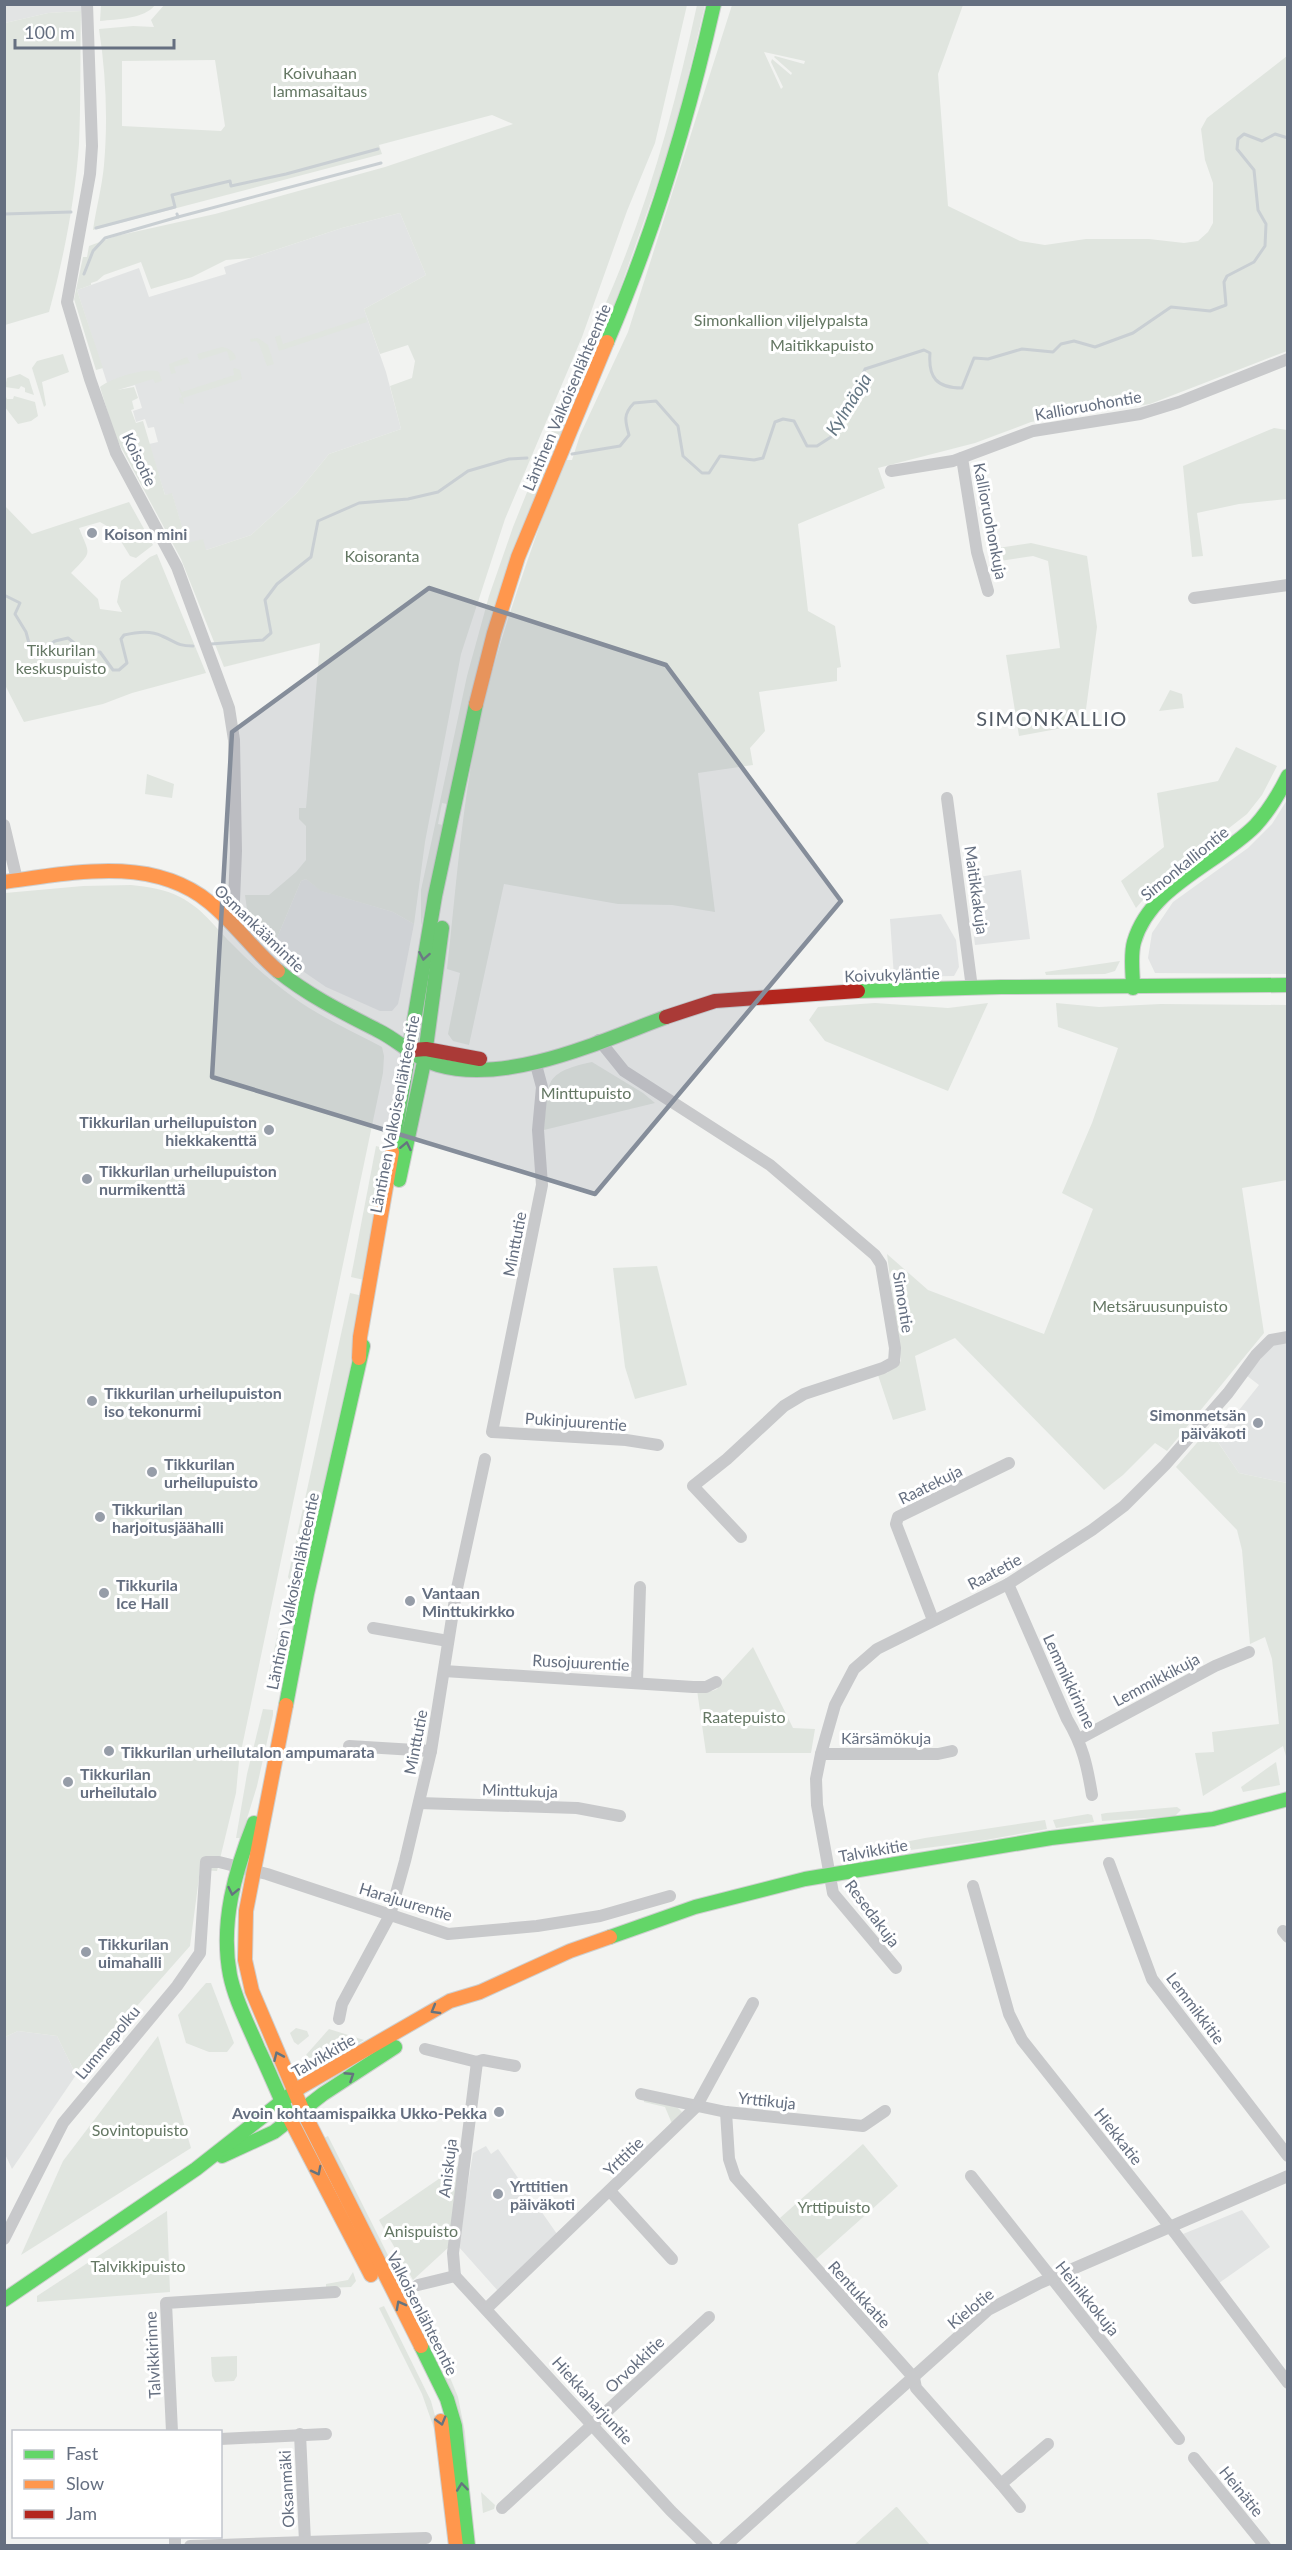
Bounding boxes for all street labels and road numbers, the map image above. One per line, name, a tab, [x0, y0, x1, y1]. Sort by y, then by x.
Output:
street label: Läntinen Valkoisenlähteentie	[518, 301, 614, 493]
street label: Kallioruohontie	[1033, 386, 1143, 424]
street label: Koisotie	[119, 429, 161, 489]
street label: Kallioruohonkuja	[970, 461, 1012, 581]
street label: Simonkalliontie	[1136, 822, 1232, 904]
street label: Maitikkakuja	[961, 844, 993, 936]
street label: Osmankäämintie	[211, 880, 309, 976]
street label: Koivukyläntie	[844, 963, 940, 985]
street label: Läntinen Valkoisenlähteentie	[365, 1013, 423, 1215]
street label: Minttutie	[498, 1210, 530, 1278]
street label: Simontie	[890, 1270, 918, 1334]
street label: Pukinjuurentie	[524, 1408, 628, 1434]
street label: Raatekuja	[895, 1460, 965, 1508]
street label: Läntinen Valkoisenlähteentie	[262, 1491, 322, 1691]
street label: Raatetie	[964, 1549, 1024, 1593]
street label: Lemmikkirinne	[1040, 1631, 1100, 1731]
street label: Lemmikkikuja	[1110, 1648, 1202, 1710]
street label: Rusojuurentie	[532, 1650, 630, 1674]
street label: Minttutie	[399, 1708, 431, 1776]
street label: Kärsämökuja	[841, 1728, 931, 1747]
street label: Minttukuja	[482, 1779, 558, 1801]
street label: Talvikkitie	[837, 1835, 909, 1865]
street label: Resedakuja	[842, 1876, 904, 1950]
street label: Harajuurentie	[357, 1878, 455, 1924]
street label: Lemmikkitie	[1163, 1968, 1229, 2048]
street label: Lummepolku	[71, 2001, 143, 2083]
street label: Talvikkitie	[288, 2029, 358, 2081]
street label: Yrttikuja	[737, 2088, 797, 2112]
street label: Hiekkatie	[1091, 2104, 1147, 2168]
street label: Yrttitie	[599, 2133, 647, 2179]
street label: Aniskuja	[434, 2137, 460, 2199]
street label: Valkoisenlähteentie	[384, 2248, 462, 2378]
street label: Rentukkatie	[825, 2256, 895, 2332]
street label: Heinikkokuja	[1052, 2257, 1124, 2339]
street label: Kielotie	[943, 2284, 997, 2332]
street label: Talvikkirinne	[140, 2311, 164, 2399]
street label: Orvokkitie	[600, 2332, 668, 2396]
street label: Hiekkaharjuntie	[549, 2352, 637, 2448]
street label: Oksanmäki	[274, 2450, 298, 2528]
street label: Heinätie	[1216, 2462, 1268, 2520]

